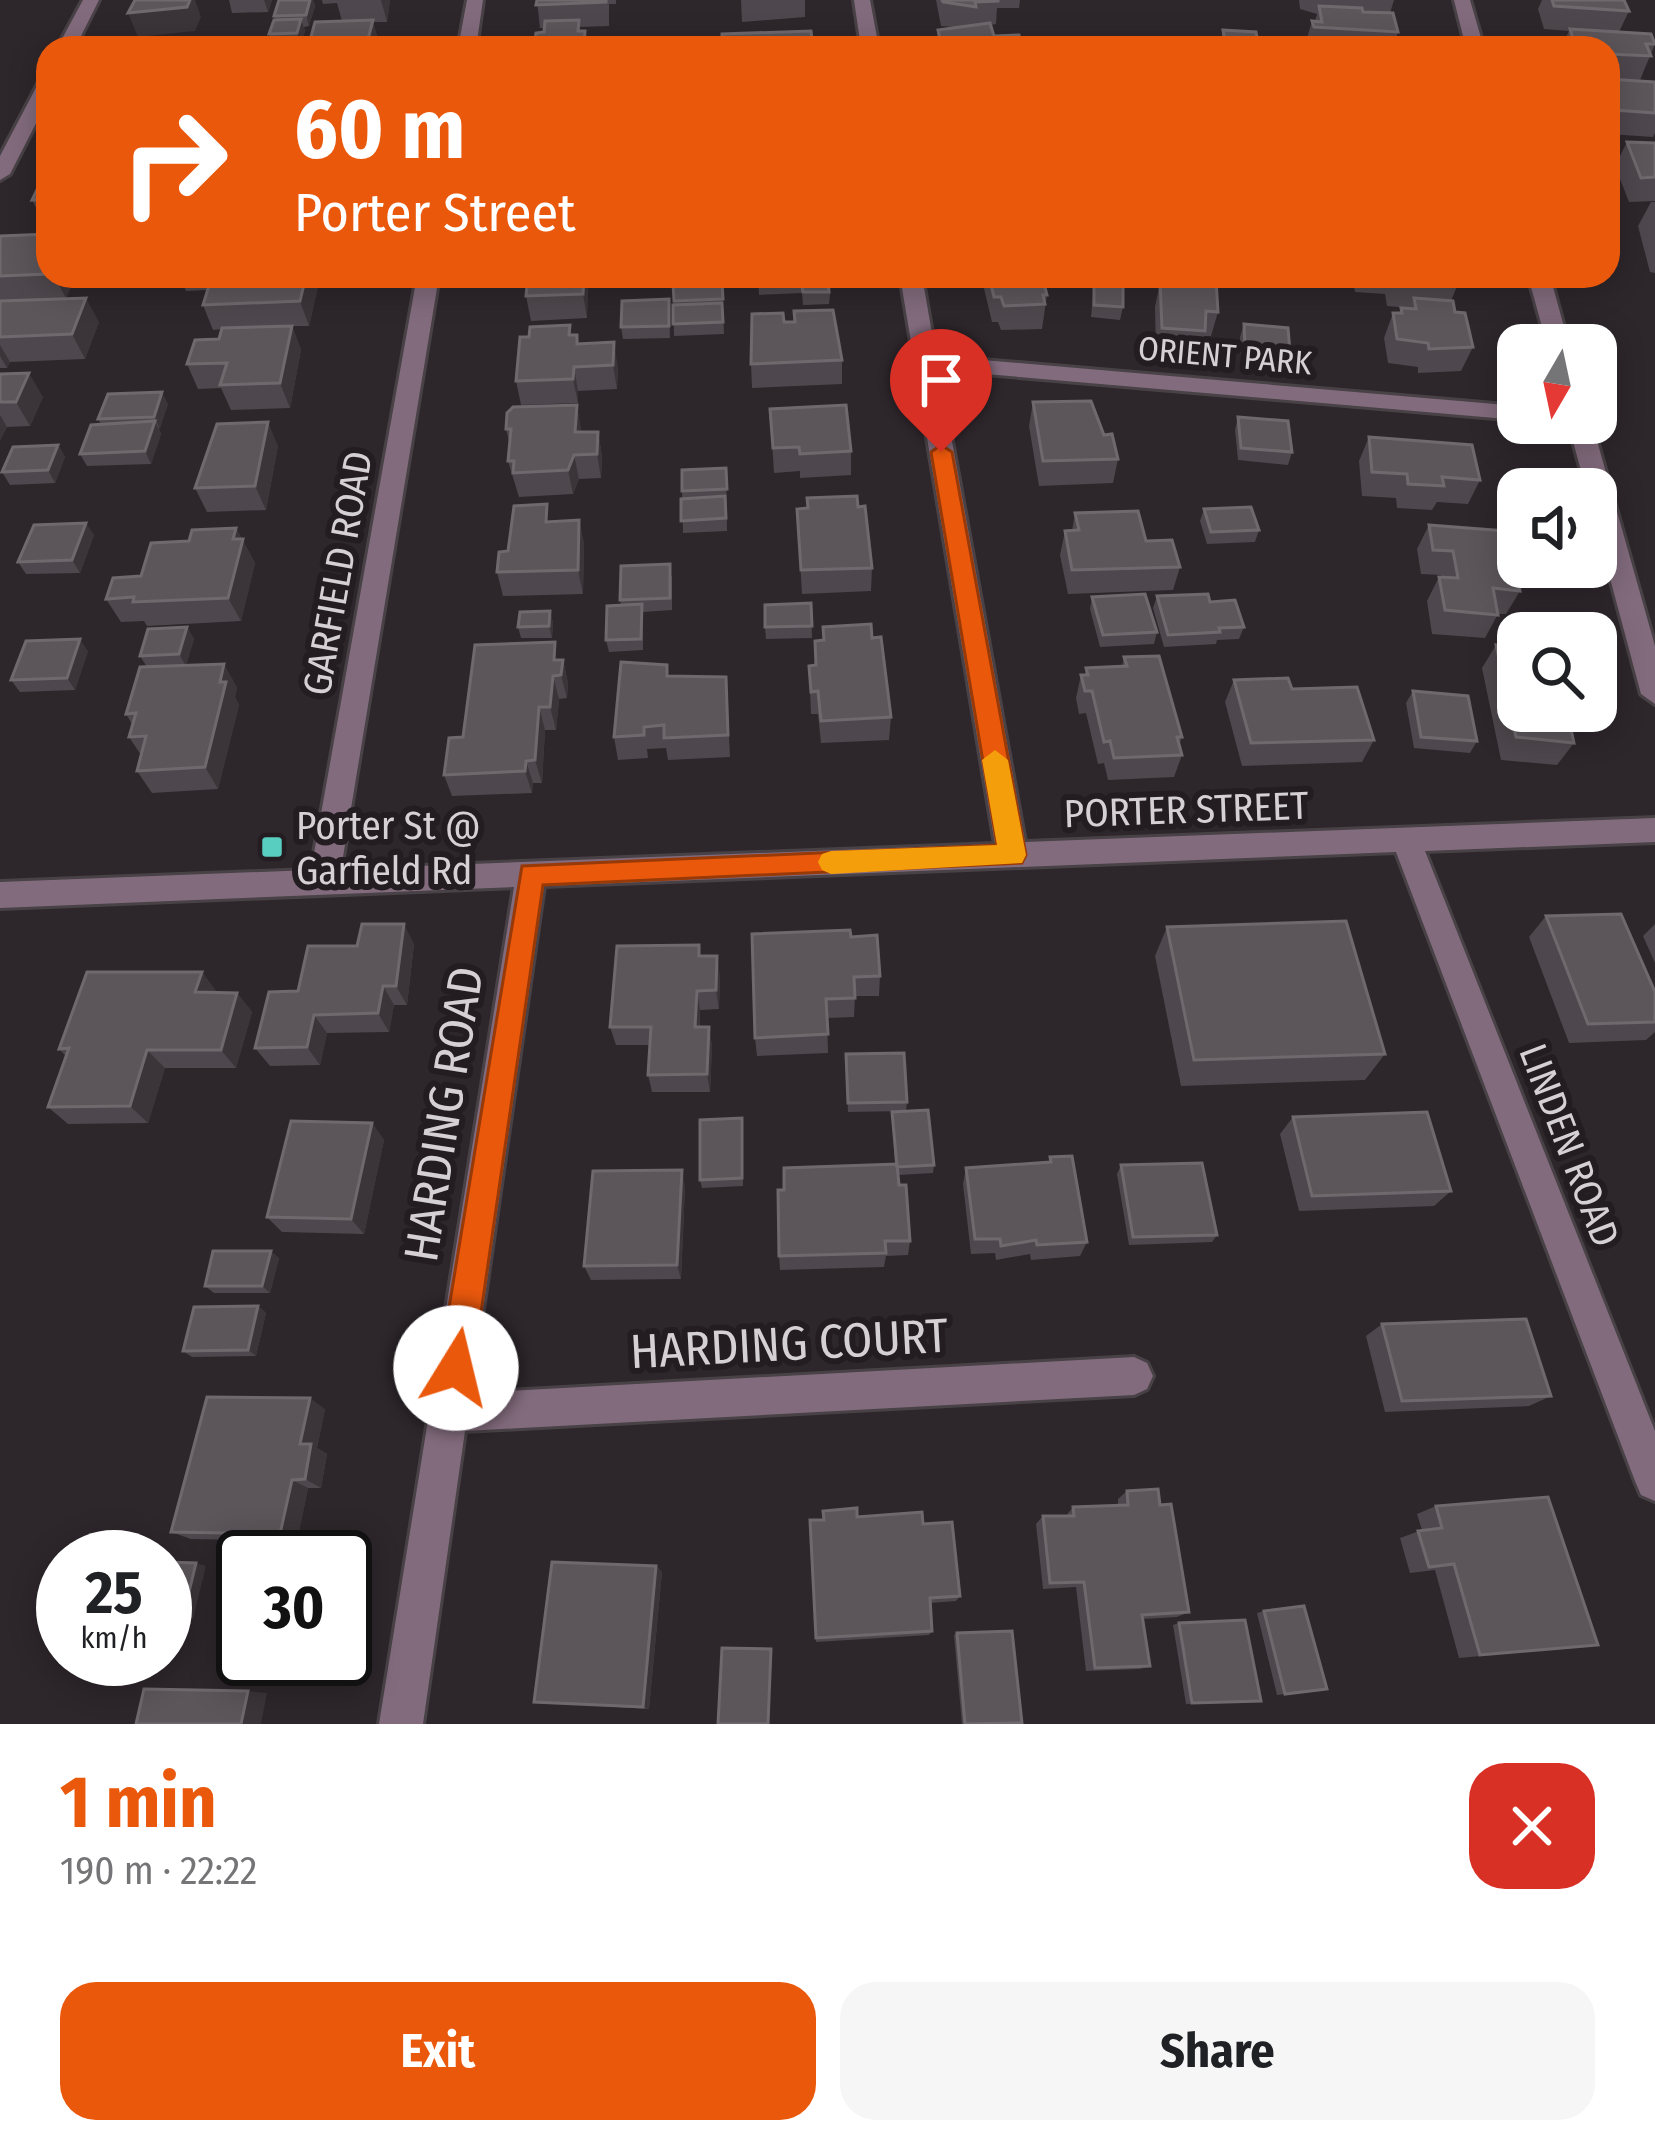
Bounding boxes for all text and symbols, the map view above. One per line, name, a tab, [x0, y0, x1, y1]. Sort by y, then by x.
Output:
text: 60 m	[294, 79, 465, 180]
icon: right	[96, 84, 252, 240]
text: Porter Street	[294, 181, 576, 245]
north arrow	[1497, 324, 1617, 444]
map controls	[1497, 324, 1617, 732]
street label: ORIENT PARK	[1137, 328, 1314, 384]
pin	[890, 329, 992, 452]
icon: arrive	[908, 347, 974, 413]
street label: GARFIELD ROAD	[294, 448, 382, 699]
button: sound	[1497, 468, 1617, 588]
button: search	[1497, 612, 1617, 732]
street label: PORTER STREET	[1063, 783, 1309, 837]
place label: Porter St @ Garfield Rd	[296, 803, 481, 894]
marker: Porter St @ Garfield Rd	[259, 834, 285, 860]
street label: HARDING ROAD	[392, 963, 496, 1266]
street label: LINDEN ROAD	[1509, 1038, 1629, 1253]
position arrow	[393, 1305, 519, 1431]
street label: HARDING COURT	[629, 1307, 949, 1381]
speed limit sign: 30	[216, 1530, 372, 1686]
text: 25	[85, 1557, 143, 1629]
text: km/h	[81, 1620, 147, 1656]
text: 1 min	[60, 1760, 217, 1846]
button: close	[1469, 1763, 1595, 1889]
text: 190 m · 22:22	[60, 1848, 257, 1894]
button: Exit	[60, 1982, 816, 2120]
button: Share	[840, 1982, 1595, 2120]

